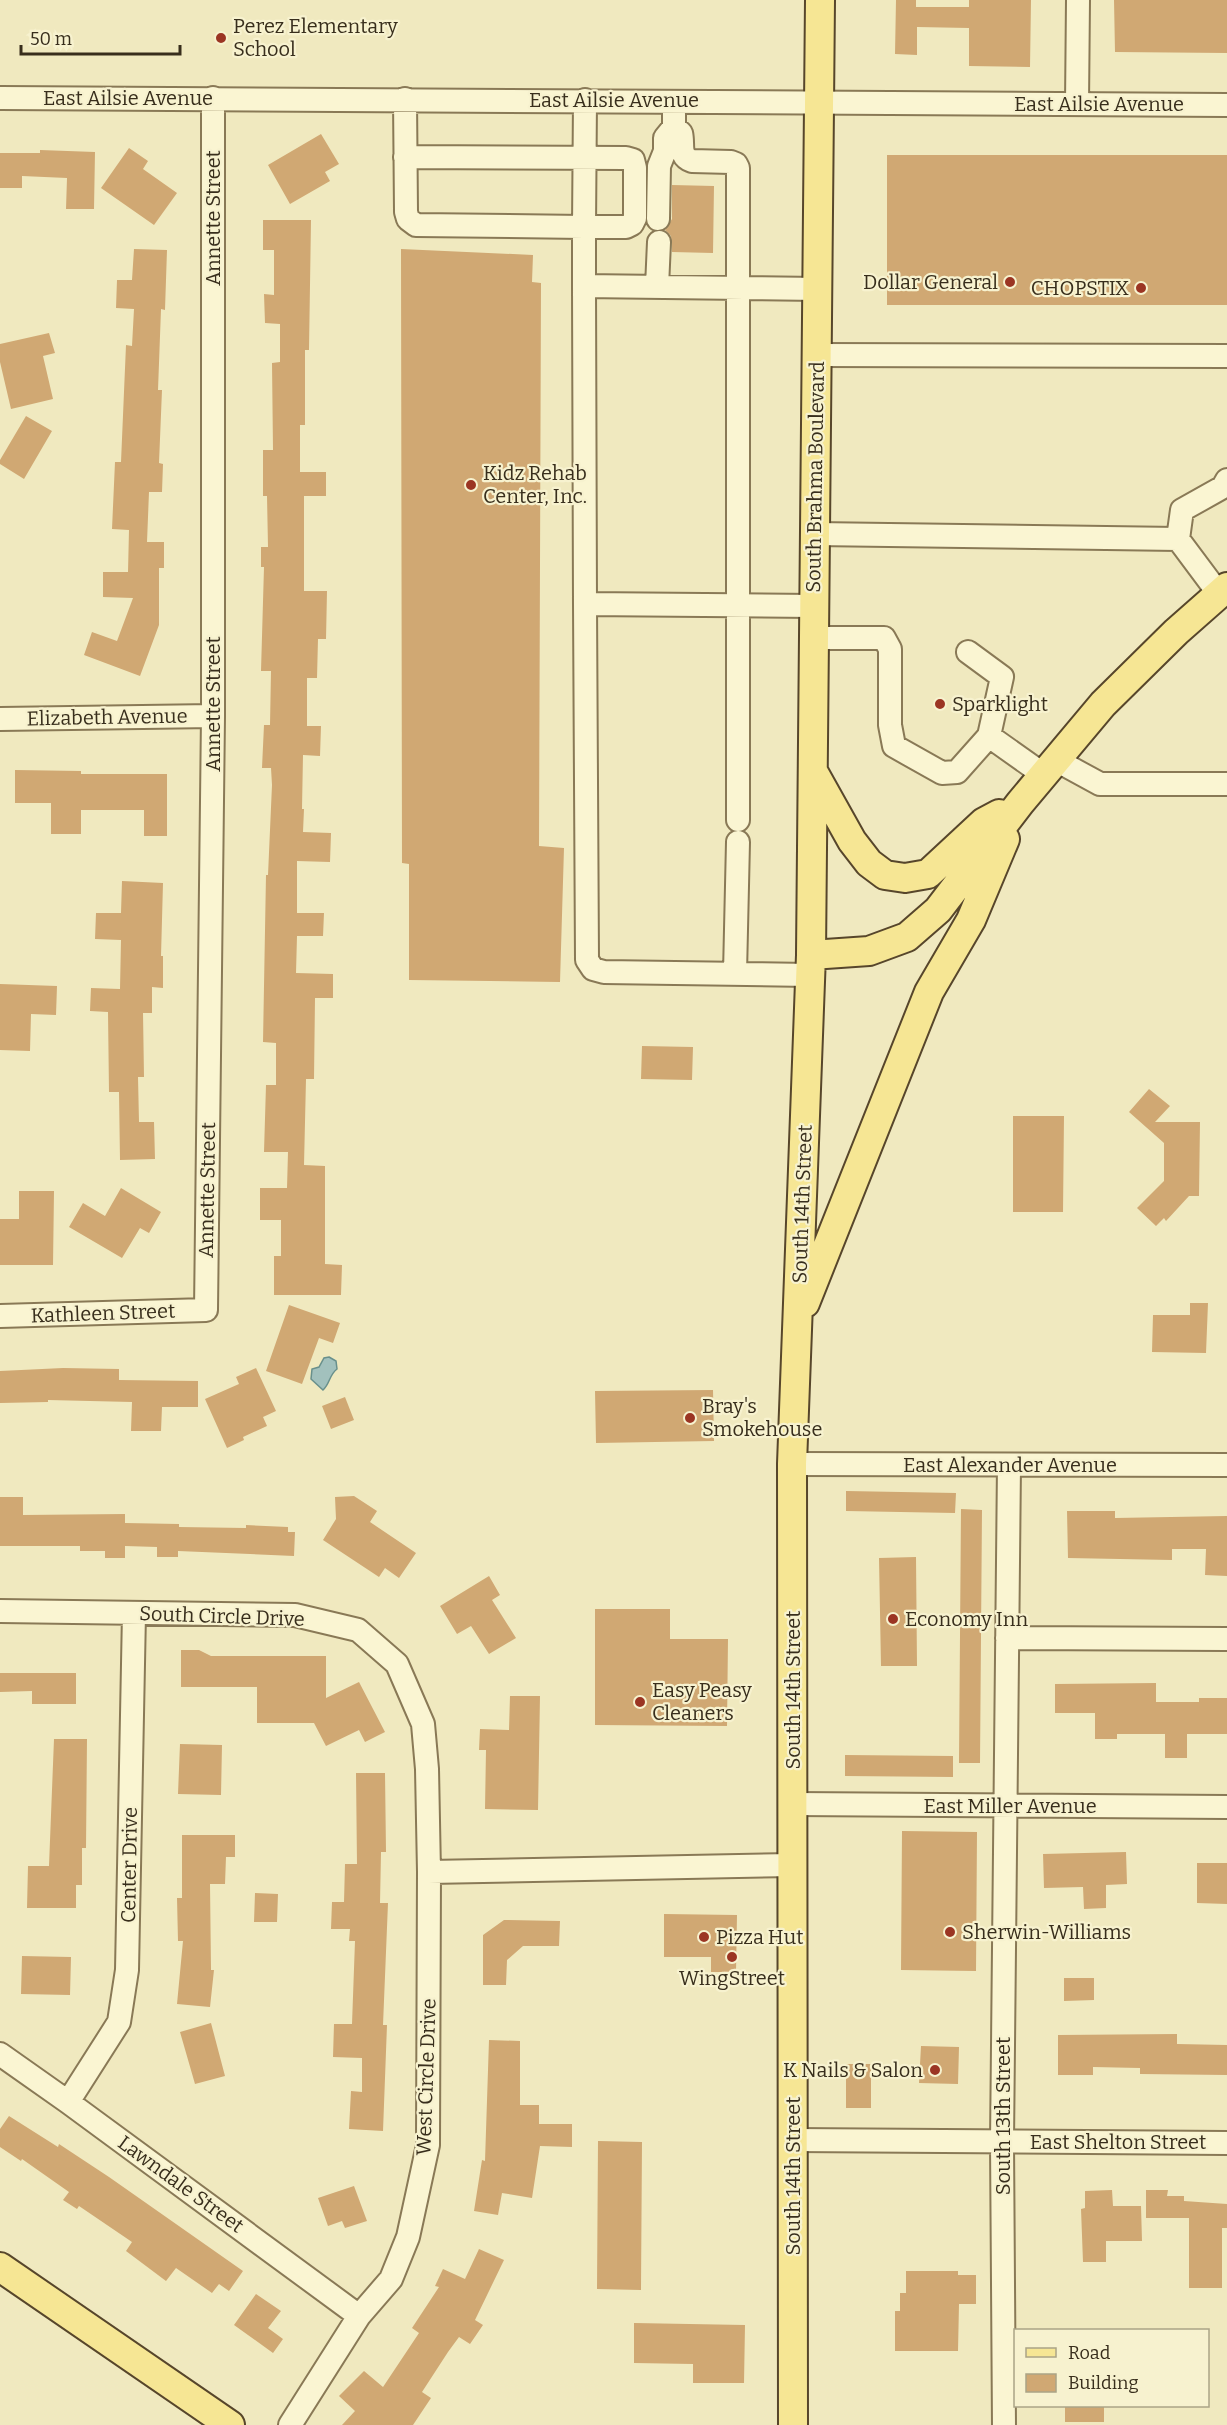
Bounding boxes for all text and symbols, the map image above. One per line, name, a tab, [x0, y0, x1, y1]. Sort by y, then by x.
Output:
place label: Perez Elementary School	[233, 14, 398, 61]
scale bar	[21, 18, 180, 56]
text: 50 m	[30, 28, 72, 50]
marker: Perez Elementary School	[214, 31, 228, 45]
street label: East Ailsie Avenue	[43, 86, 213, 110]
street label: East Ailsie Avenue	[529, 88, 699, 112]
street label: East Ailsie Avenue	[1014, 92, 1184, 116]
street label: Annette Street	[201, 150, 225, 286]
place label: Dollar General	[863, 270, 998, 294]
marker: Dollar General	[1003, 275, 1017, 289]
place label: CHOPSTIX	[1031, 276, 1129, 300]
marker: CHOPSTIX	[1134, 281, 1148, 295]
street label: South Brahma Boulevard	[801, 361, 829, 593]
place label: Kidz Rehab Center, Inc.	[483, 461, 587, 508]
marker: Kidz Rehab Center, Inc.	[464, 478, 478, 492]
street label: Annette Street	[201, 636, 225, 772]
place label: Sparklight	[952, 692, 1048, 716]
marker: Sparklight	[933, 697, 947, 711]
street label: Elizabeth Avenue	[26, 704, 188, 730]
street label: Annette Street	[194, 1122, 220, 1258]
street label: South 14th Street	[787, 1124, 817, 1284]
street label: Kathleen Street	[30, 1298, 176, 1328]
place label: Bray's Smokehouse	[702, 1394, 822, 1441]
marker: Bray's Smokehouse	[683, 1411, 697, 1425]
street label: East Alexander Avenue	[903, 1453, 1117, 1477]
street label: South Circle Drive	[139, 1601, 305, 1631]
place label: Economy Inn	[905, 1607, 1028, 1631]
street label: South 14th Street	[781, 1611, 805, 1769]
marker: Economy Inn	[886, 1612, 900, 1626]
place label: Easy Peasy Cleaners	[652, 1678, 752, 1725]
marker: Easy Peasy Cleaners	[633, 1695, 647, 1709]
street label: East Miller Avenue	[923, 1794, 1097, 1818]
street label: Center Drive	[116, 1807, 142, 1923]
place label: Sherwin-Williams	[962, 1920, 1131, 1944]
place label: Pizza Hut	[716, 1925, 803, 1949]
marker: Sherwin-Williams	[943, 1925, 957, 1939]
marker: Pizza Hut	[697, 1930, 711, 1944]
marker: WingStreet	[725, 1950, 739, 1964]
place label: WingStreet	[679, 1966, 785, 1990]
street label: West Circle Drive	[411, 1998, 441, 2156]
street label: South 13th Street	[991, 2037, 1015, 2195]
place label: K Nails & Salon	[783, 2058, 923, 2082]
marker: K Nails & Salon	[928, 2063, 942, 2077]
street label: South 14th Street	[781, 2097, 805, 2255]
street label: Lawndale Street	[113, 2130, 249, 2238]
street label: East Shelton Street	[1030, 2130, 1206, 2154]
legend	[1014, 2329, 1209, 2407]
text: Road	[1068, 2342, 1111, 2364]
text: Building	[1068, 2372, 1139, 2394]

